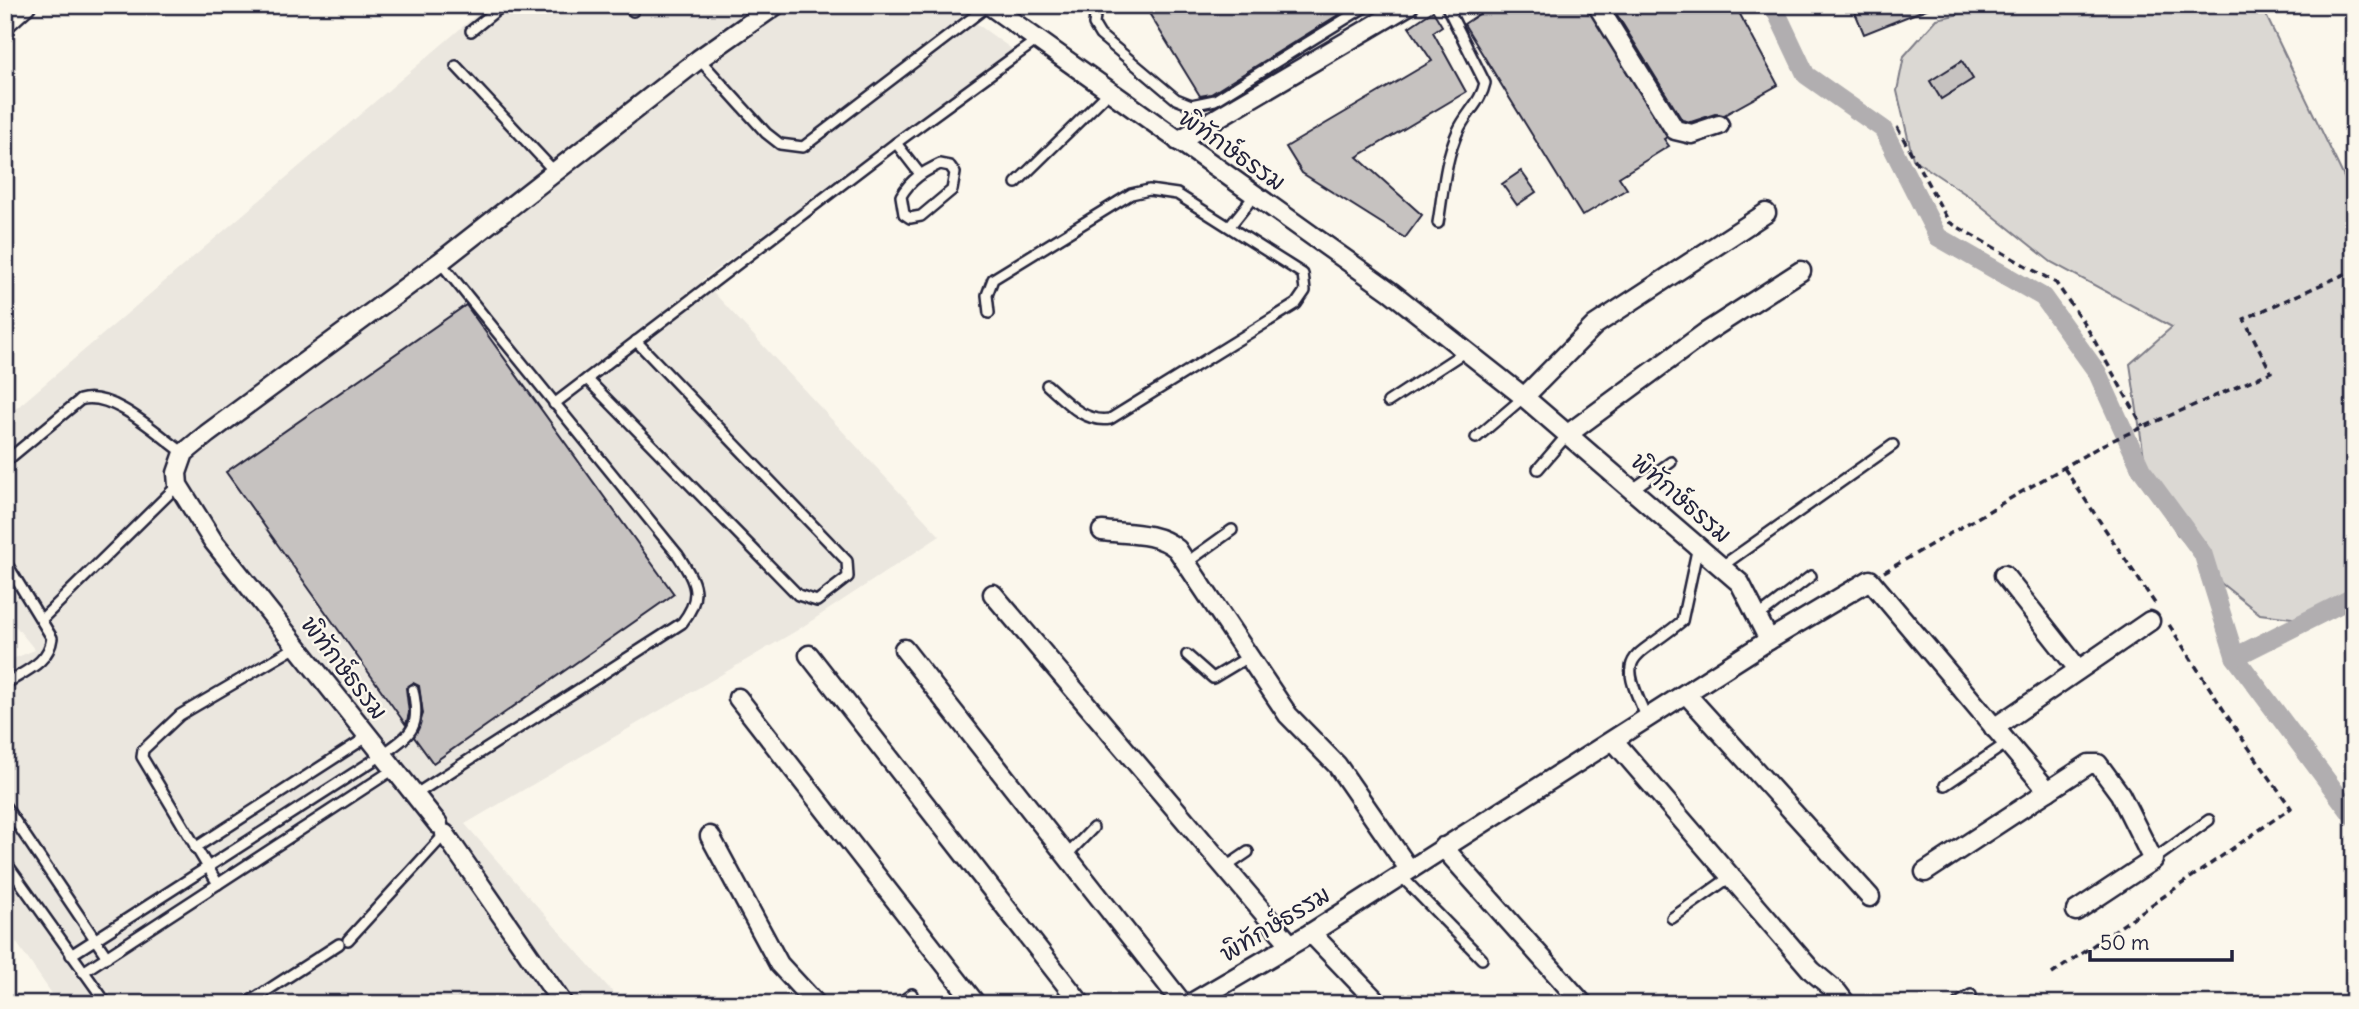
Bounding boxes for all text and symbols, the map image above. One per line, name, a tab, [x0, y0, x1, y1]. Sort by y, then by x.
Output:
street label: พิทักษ์ธรรม	[1173, 101, 1292, 197]
street label: พิทักษ์ธรรม	[1625, 445, 1738, 549]
street label: พิทักษ์ธรรม	[295, 610, 395, 725]
street label: พิทักษ์ธรรม	[1214, 878, 1335, 968]
scale bar	[2090, 918, 2231, 962]
text: 50 m	[2100, 929, 2149, 956]

